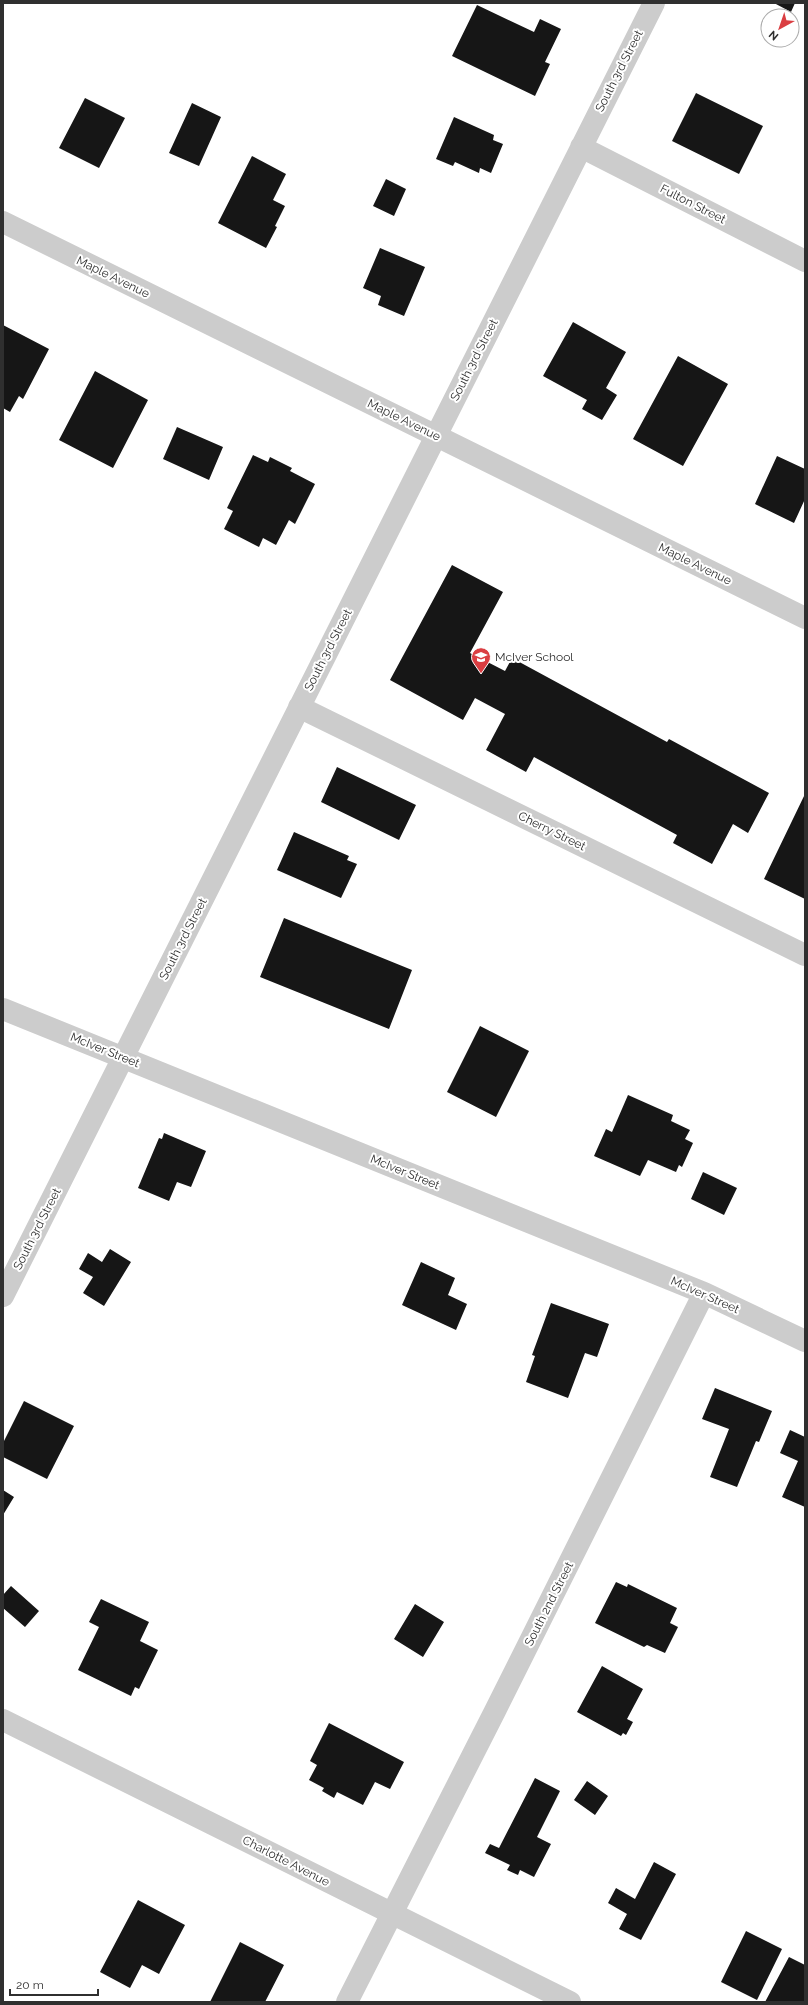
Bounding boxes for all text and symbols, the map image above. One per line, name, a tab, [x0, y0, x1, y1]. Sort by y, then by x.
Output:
north arrow	[760, 8, 800, 48]
street label: South 3rd Street	[592, 28, 646, 114]
text: N	[766, 28, 781, 43]
street label: Fulton Street	[658, 182, 728, 226]
street label: Maple Avenue	[74, 253, 152, 301]
street label: South 3rd Street	[447, 317, 501, 403]
street label: Maple Avenue	[365, 396, 443, 444]
street label: Maple Avenue	[656, 540, 734, 588]
street label: South 3rd Street	[301, 607, 355, 693]
school or university icon: McIver School	[470, 646, 492, 674]
place label: McIver School	[495, 650, 574, 664]
street label: Cherry Street	[516, 809, 588, 853]
street label: South 3rd Street	[156, 896, 210, 982]
street label: McIver Street	[68, 1030, 142, 1070]
street label: McIver Street	[368, 1152, 442, 1192]
street label: South 3rd Street	[10, 1186, 64, 1272]
street label: McIver Street	[669, 1274, 741, 1316]
street label: South 2nd Street	[522, 1560, 576, 1648]
street label: Charlotte Avenue	[240, 1833, 332, 1889]
scale bar	[10, 1971, 98, 1997]
text: 20 m	[16, 1978, 44, 1992]

